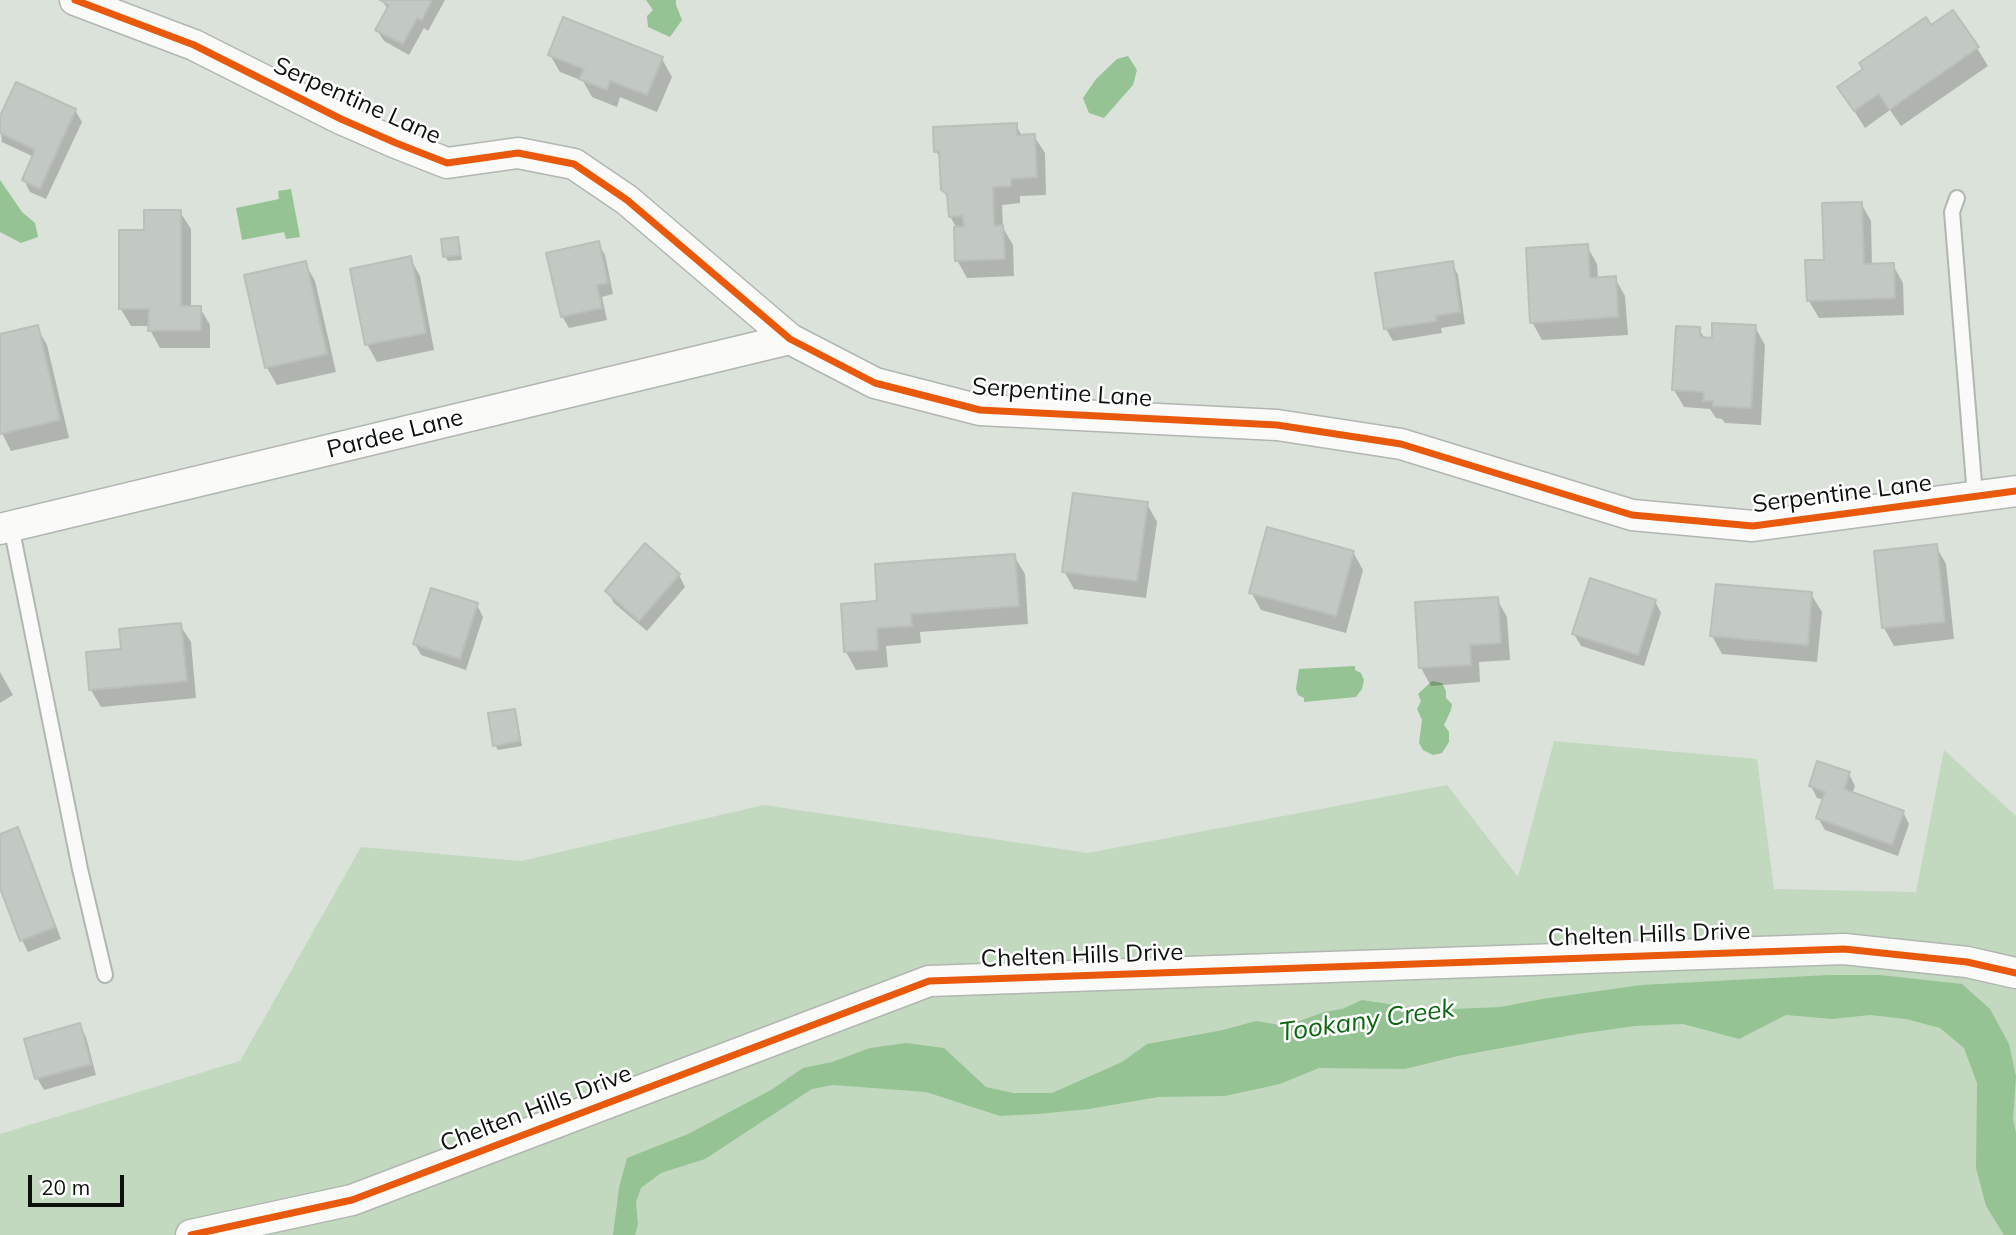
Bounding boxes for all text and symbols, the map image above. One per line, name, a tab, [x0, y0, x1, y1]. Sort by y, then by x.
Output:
street label: Serpentine Lane	[269, 51, 445, 151]
street label: Serpentine Lane	[971, 372, 1153, 414]
street label: Pardee Lane	[324, 403, 466, 465]
street label: Serpentine Lane	[1751, 469, 1933, 519]
street label: Chelten Hills Drive	[1547, 917, 1751, 953]
street label: Chelten Hills Drive	[980, 938, 1184, 974]
water label: Tookany Creek	[1277, 993, 1457, 1049]
street label: Chelten Hills Drive	[436, 1059, 636, 1159]
scale bar	[32, 1162, 128, 1206]
text: 20 m	[41, 1174, 90, 1200]

